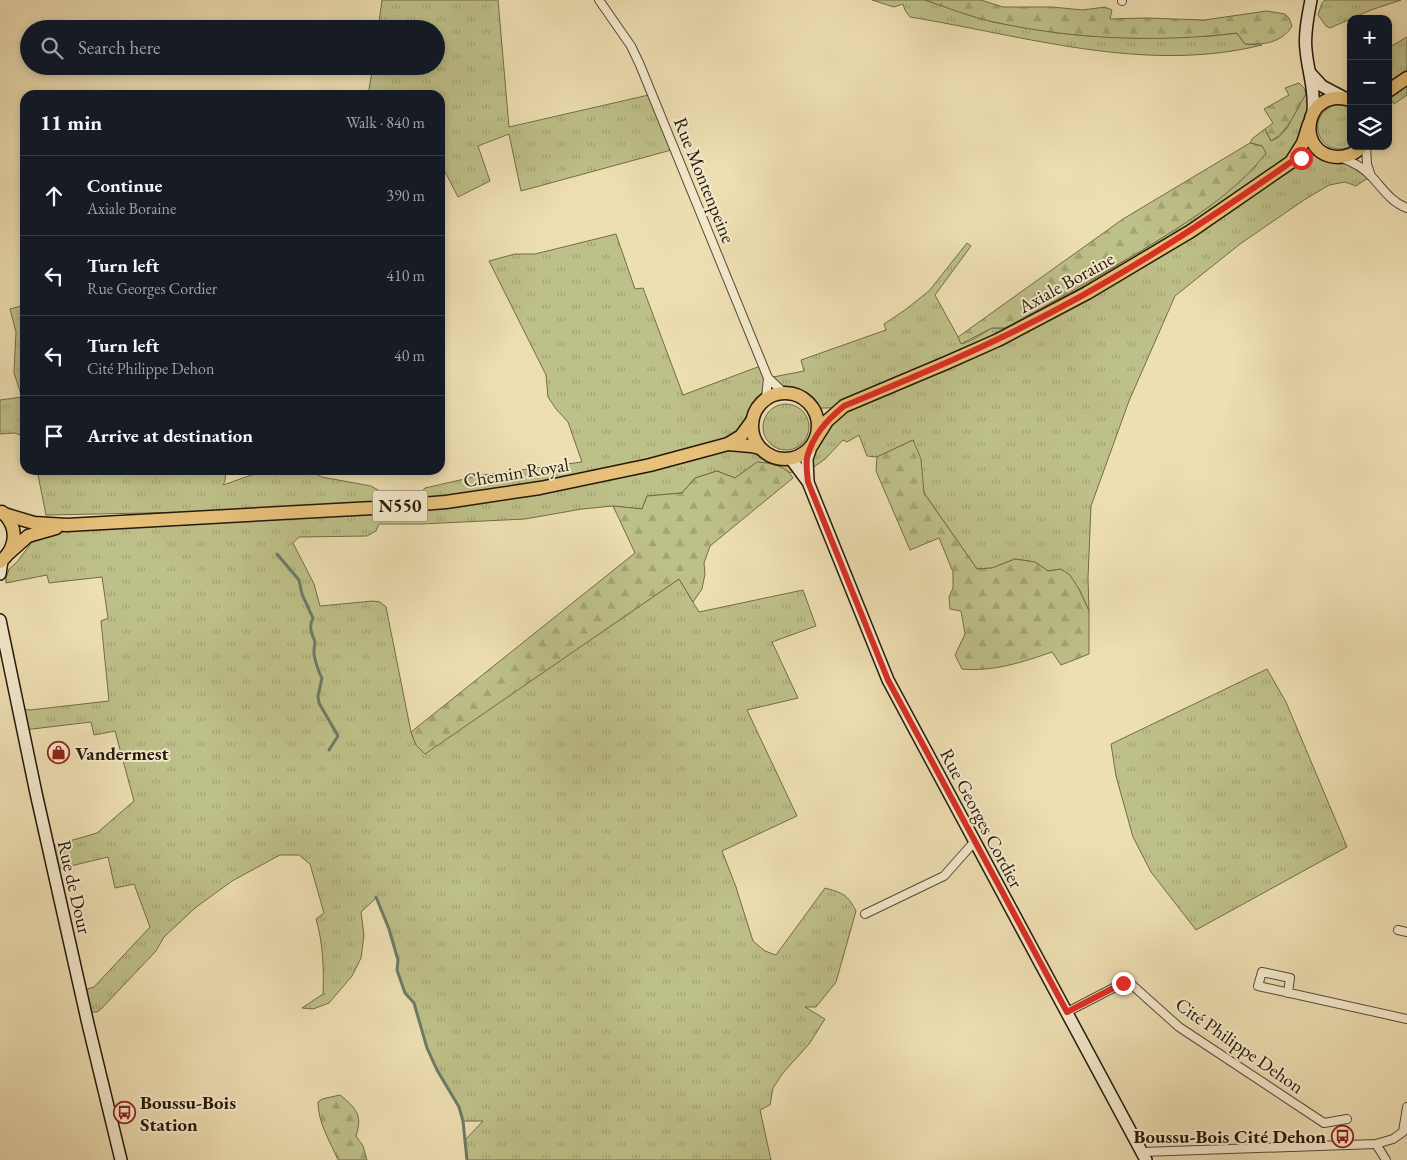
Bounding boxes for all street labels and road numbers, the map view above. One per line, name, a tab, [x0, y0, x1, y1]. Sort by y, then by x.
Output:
street label: Rue Montenpeine	[668, 114, 741, 247]
street label: Axiale Boraine	[1013, 246, 1119, 320]
street label: Chemin Royal	[461, 452, 571, 493]
road number: N550	[372, 491, 428, 522]
street label: Rue Georges Cordier	[934, 744, 1029, 893]
street label: Rue de Dour	[52, 838, 98, 937]
street label: Cité Philippe Dehon	[1171, 992, 1309, 1099]

